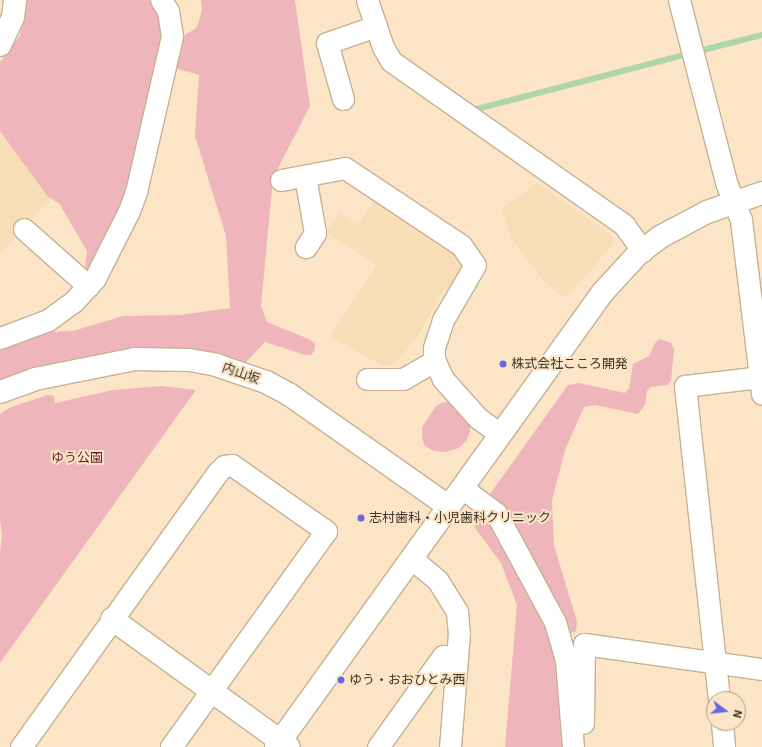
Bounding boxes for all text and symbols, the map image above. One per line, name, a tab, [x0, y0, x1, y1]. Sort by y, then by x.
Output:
place label: 株式会社こころ開発	[511, 356, 628, 372]
marker: 株式会社こころ開発	[498, 359, 508, 369]
street label: 内山坂	[220, 360, 262, 388]
park label: ゆう公園	[51, 450, 103, 466]
place label: 志村歯科・小児歯科クリニック	[369, 510, 551, 526]
marker: 志村歯科・小児歯科クリニック	[356, 513, 366, 523]
place label: ゆう・おおひとみ西	[349, 672, 466, 688]
marker: ゆう・おおひとみ西	[336, 675, 346, 685]
north arrow	[706, 691, 746, 731]
text: N	[730, 709, 744, 719]

